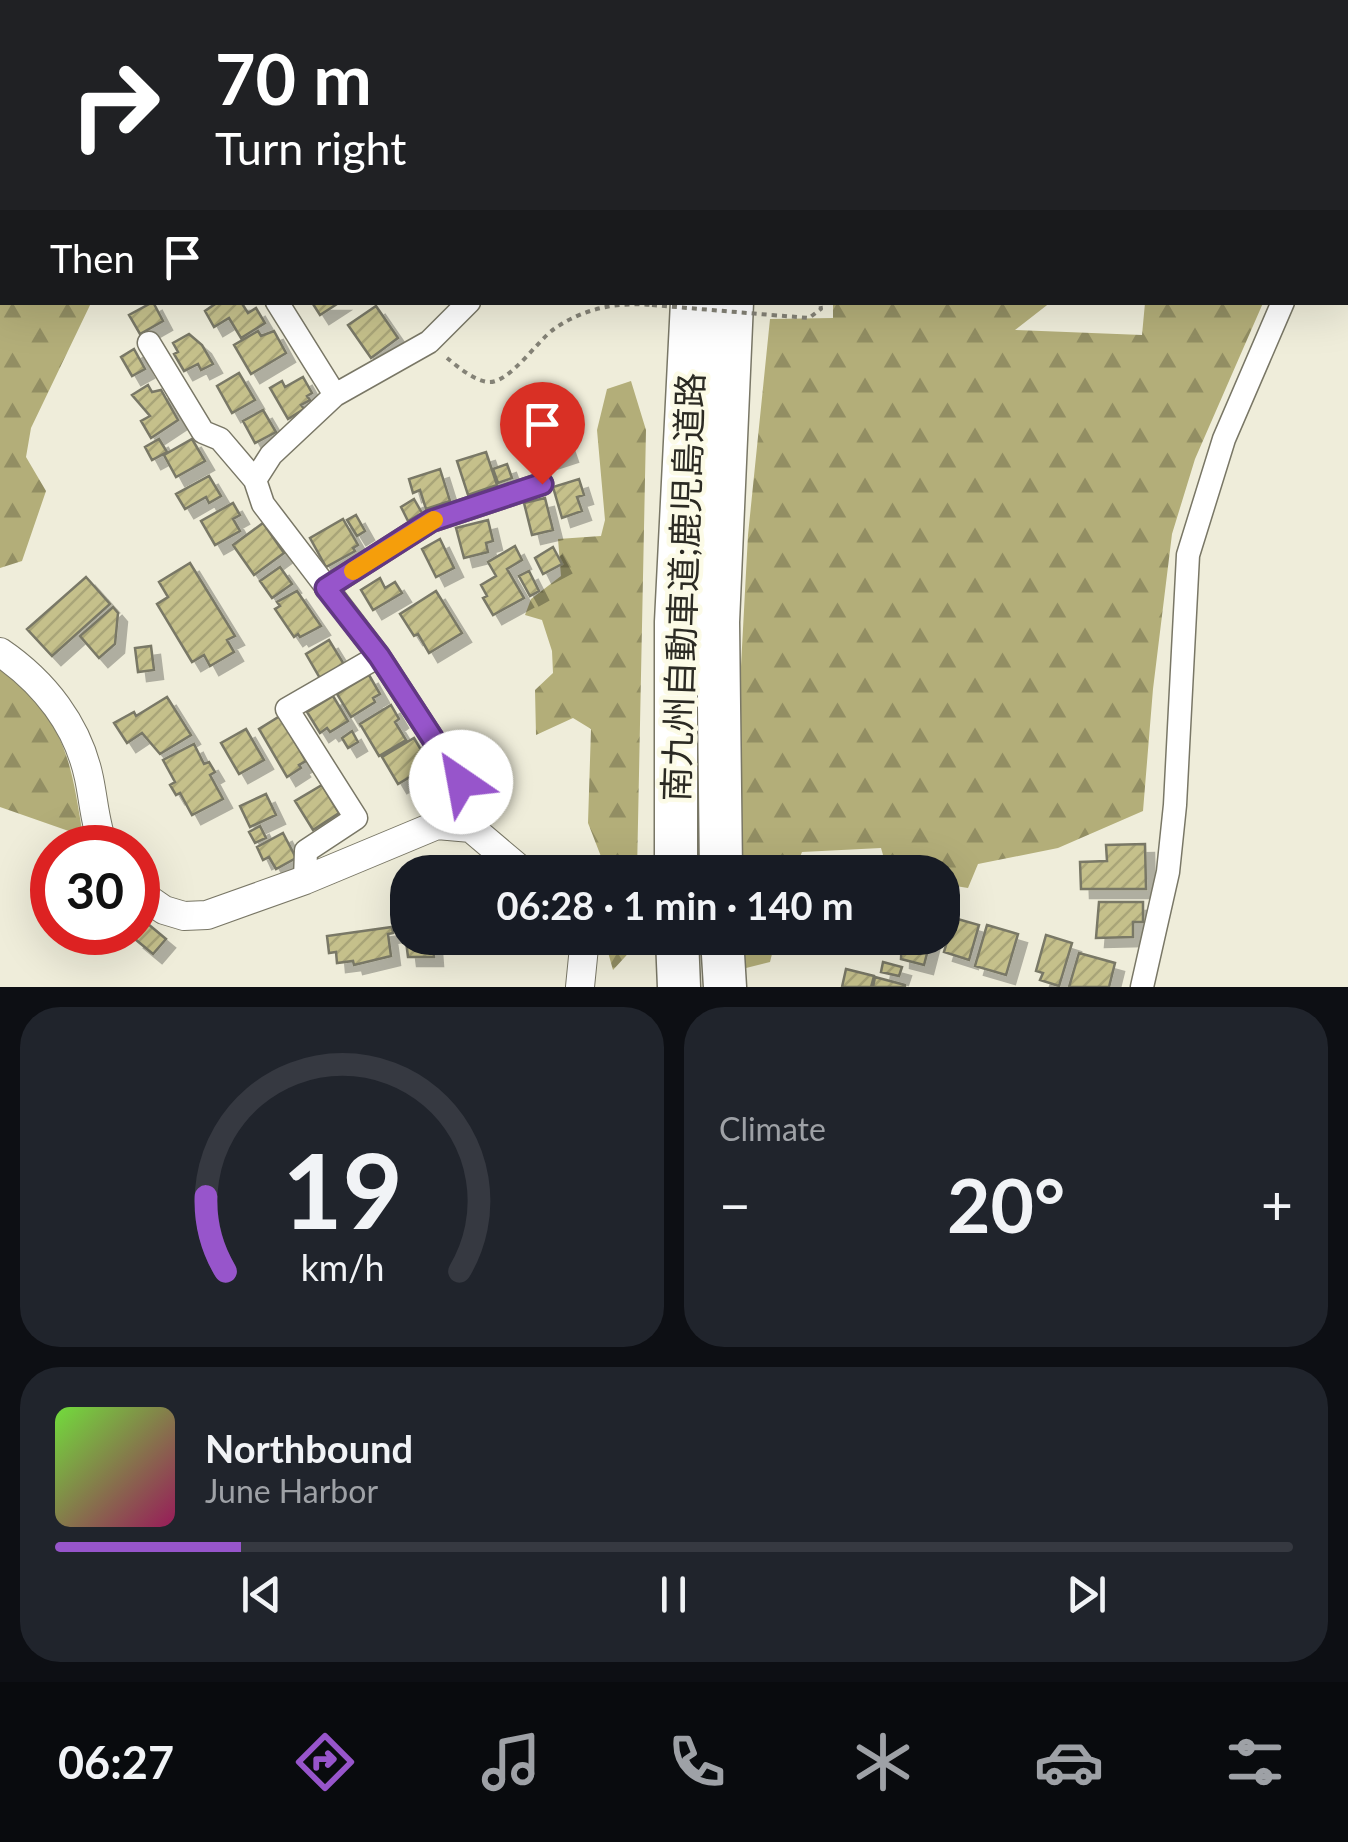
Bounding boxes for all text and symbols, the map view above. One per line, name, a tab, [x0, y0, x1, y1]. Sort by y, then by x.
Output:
text: 70 m	[215, 36, 372, 120]
icon: right	[50, 40, 180, 170]
text: Turn right	[215, 121, 406, 175]
icon: arrive	[155, 230, 210, 285]
text: Then	[50, 235, 135, 281]
street label: 南九州自動車道;鹿児島道路	[654, 372, 710, 802]
pin	[500, 382, 585, 485]
icon: arrive	[515, 397, 570, 452]
position arrow	[409, 730, 513, 834]
speed limit sign: 30	[30, 825, 160, 955]
text: 06:28 · 1 min · 140 m	[496, 882, 854, 928]
text: Climate	[719, 1109, 826, 1148]
text: 19	[282, 1126, 402, 1251]
text: 20°	[947, 1159, 1065, 1249]
text: −	[719, 1171, 751, 1237]
text: +	[1261, 1171, 1293, 1237]
text: km/h	[300, 1246, 384, 1289]
text: Northbound	[205, 1425, 413, 1471]
text: June Harbor	[205, 1471, 378, 1510]
icon: previous	[234, 1567, 289, 1622]
icon: pause	[646, 1567, 701, 1622]
icon: next	[1059, 1567, 1114, 1622]
icon: directions	[290, 1727, 360, 1797]
icon: music	[476, 1727, 546, 1797]
icon: phone	[662, 1727, 732, 1797]
icon: climate	[848, 1727, 918, 1797]
icon: car	[1034, 1727, 1104, 1797]
icon: filters	[1220, 1727, 1290, 1797]
text: 06:27	[58, 1735, 174, 1789]

